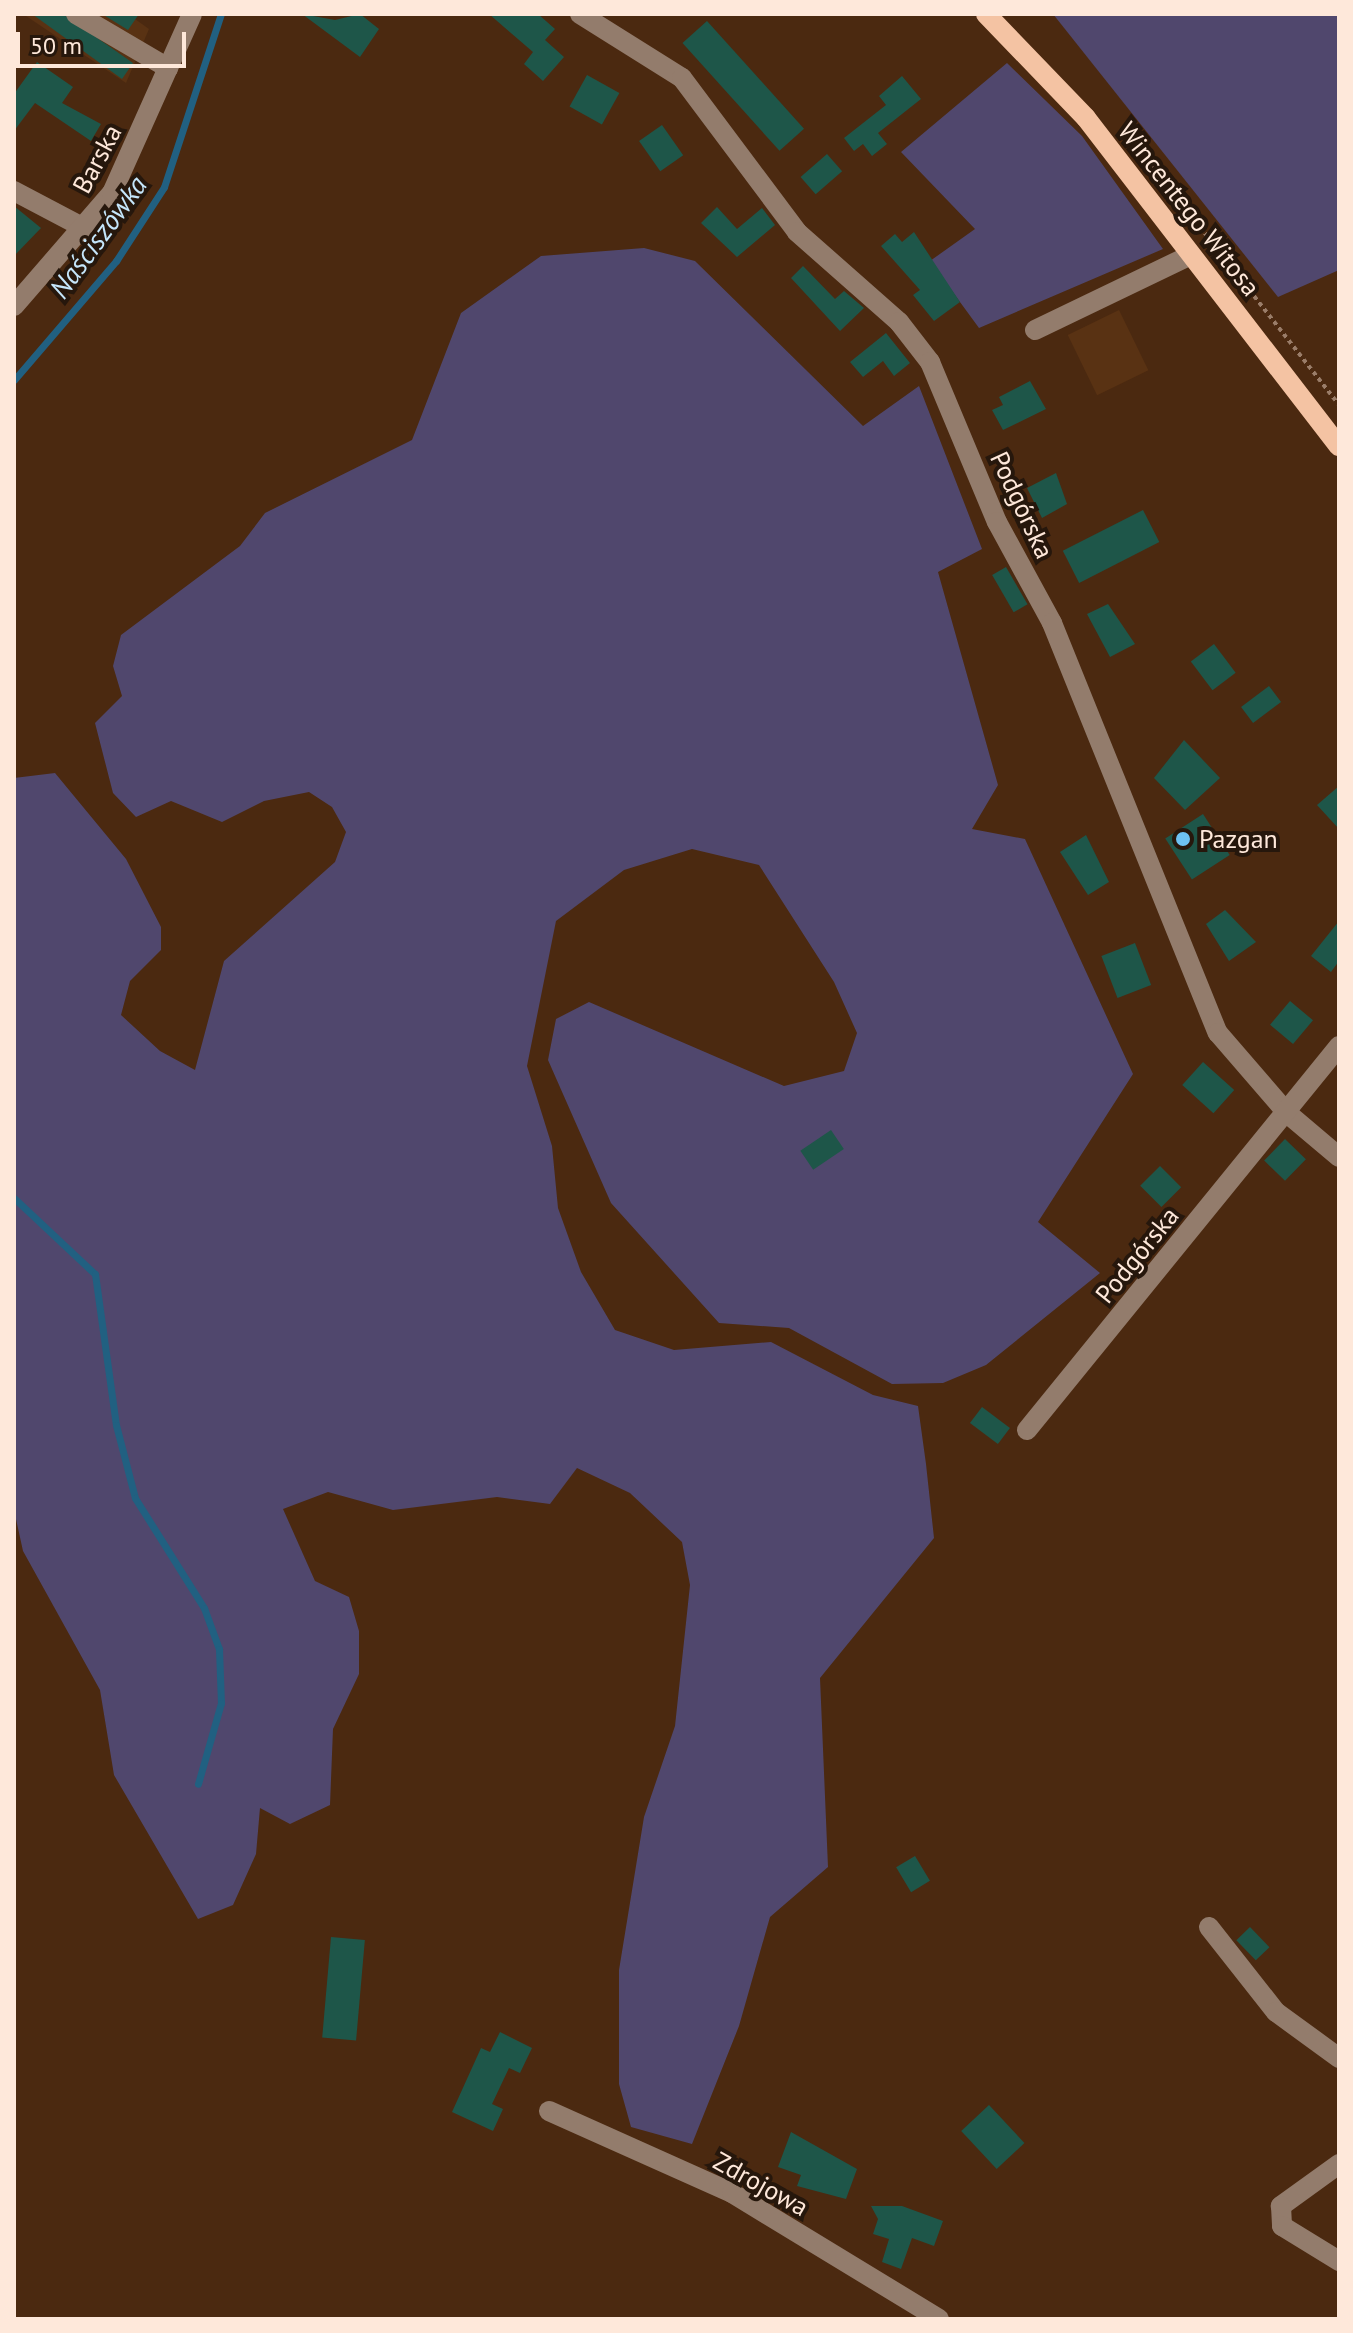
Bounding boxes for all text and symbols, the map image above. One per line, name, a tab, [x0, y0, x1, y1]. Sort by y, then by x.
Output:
scale bar	[20, 16, 190, 66]
text: 50 m	[30, 30, 82, 61]
street label: Wincentego Witosa	[1111, 116, 1267, 302]
street label: Barska	[66, 119, 128, 199]
water label: Naściszówka	[42, 169, 154, 305]
street label: Podgórska	[984, 446, 1060, 564]
place label: Pazgan	[1199, 823, 1278, 855]
marker: Pazgan	[1174, 830, 1192, 848]
street label: Podgórska	[1089, 1201, 1185, 1309]
street label: Zdrojowa	[708, 2145, 814, 2223]

